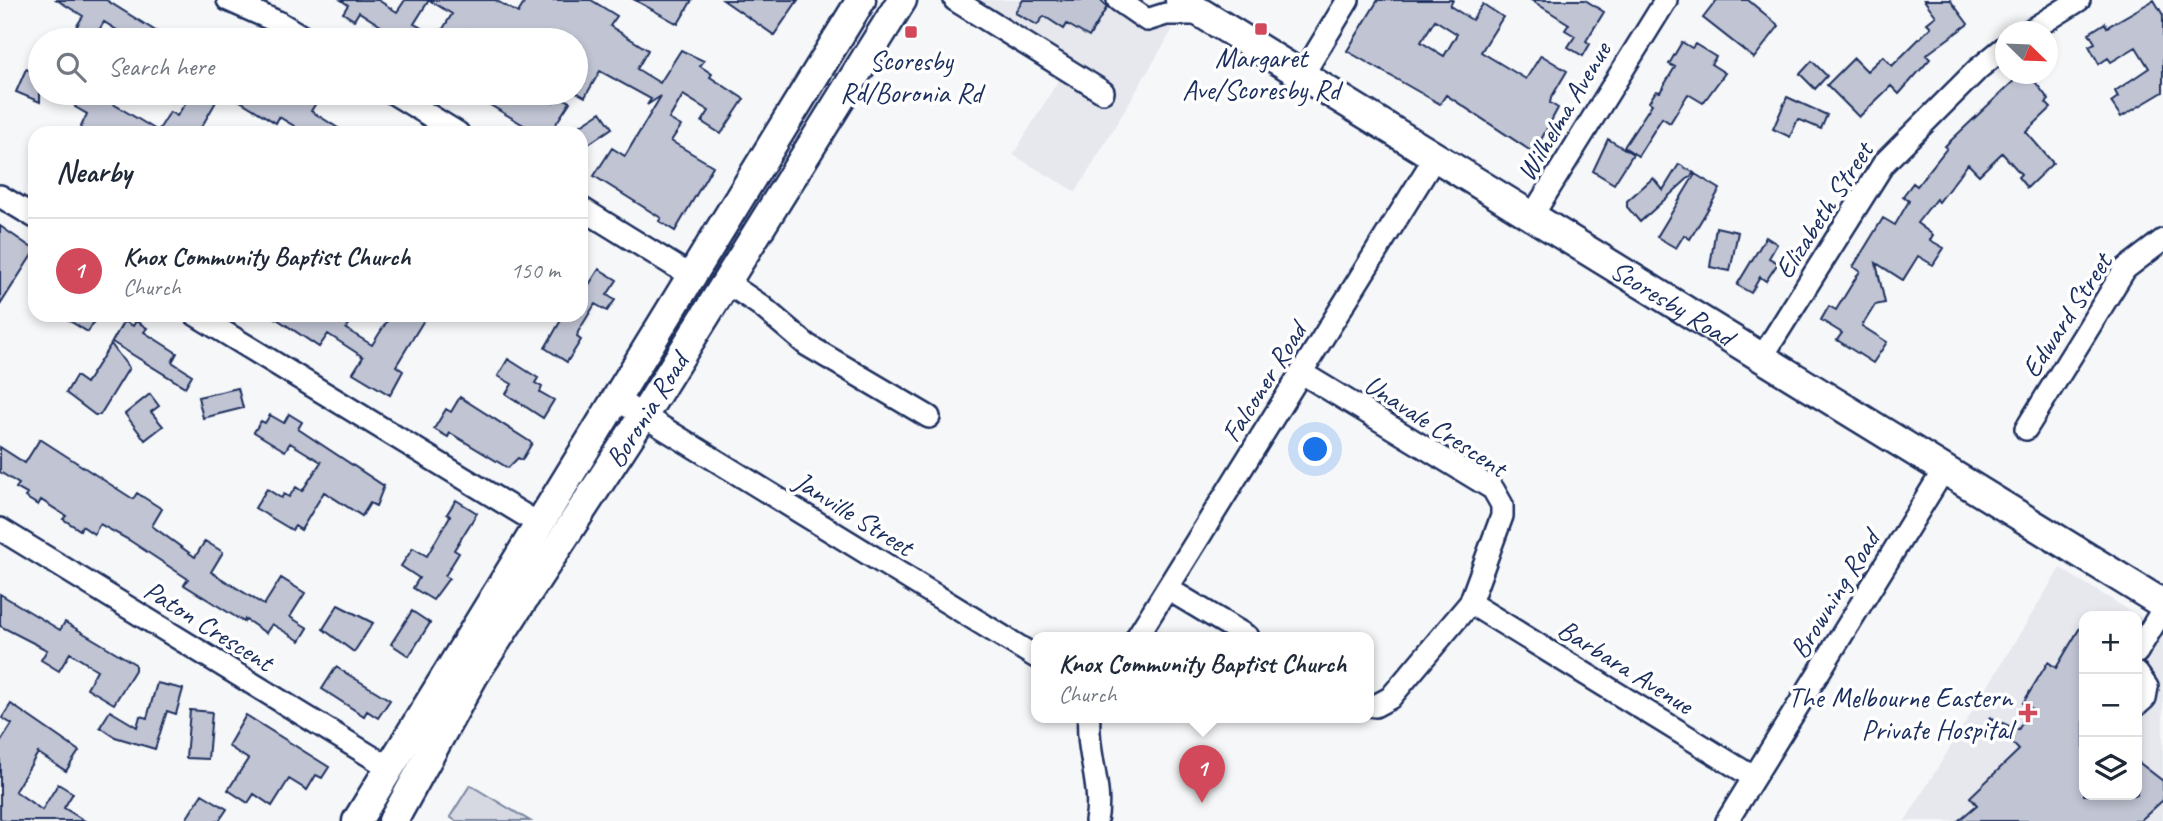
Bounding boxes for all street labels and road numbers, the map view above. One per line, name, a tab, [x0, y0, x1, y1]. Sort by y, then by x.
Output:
street label: Wilhelma Avenue	[1508, 34, 1620, 187]
street label: Elizabeth Street	[1766, 133, 1882, 285]
street label: Edward Street	[2013, 244, 2121, 384]
street label: Scoresby Road	[1604, 252, 1744, 356]
street label: Falconer Road	[1213, 313, 1316, 448]
street label: Boronia Road	[597, 343, 698, 474]
street label: Unavale Crescent	[1358, 366, 1516, 486]
street label: Janville Street	[786, 462, 922, 565]
street label: Browning Road	[1781, 521, 1890, 665]
street label: Paton Crescent	[138, 572, 282, 680]
street label: Barbara Avenue	[1552, 611, 1701, 723]

